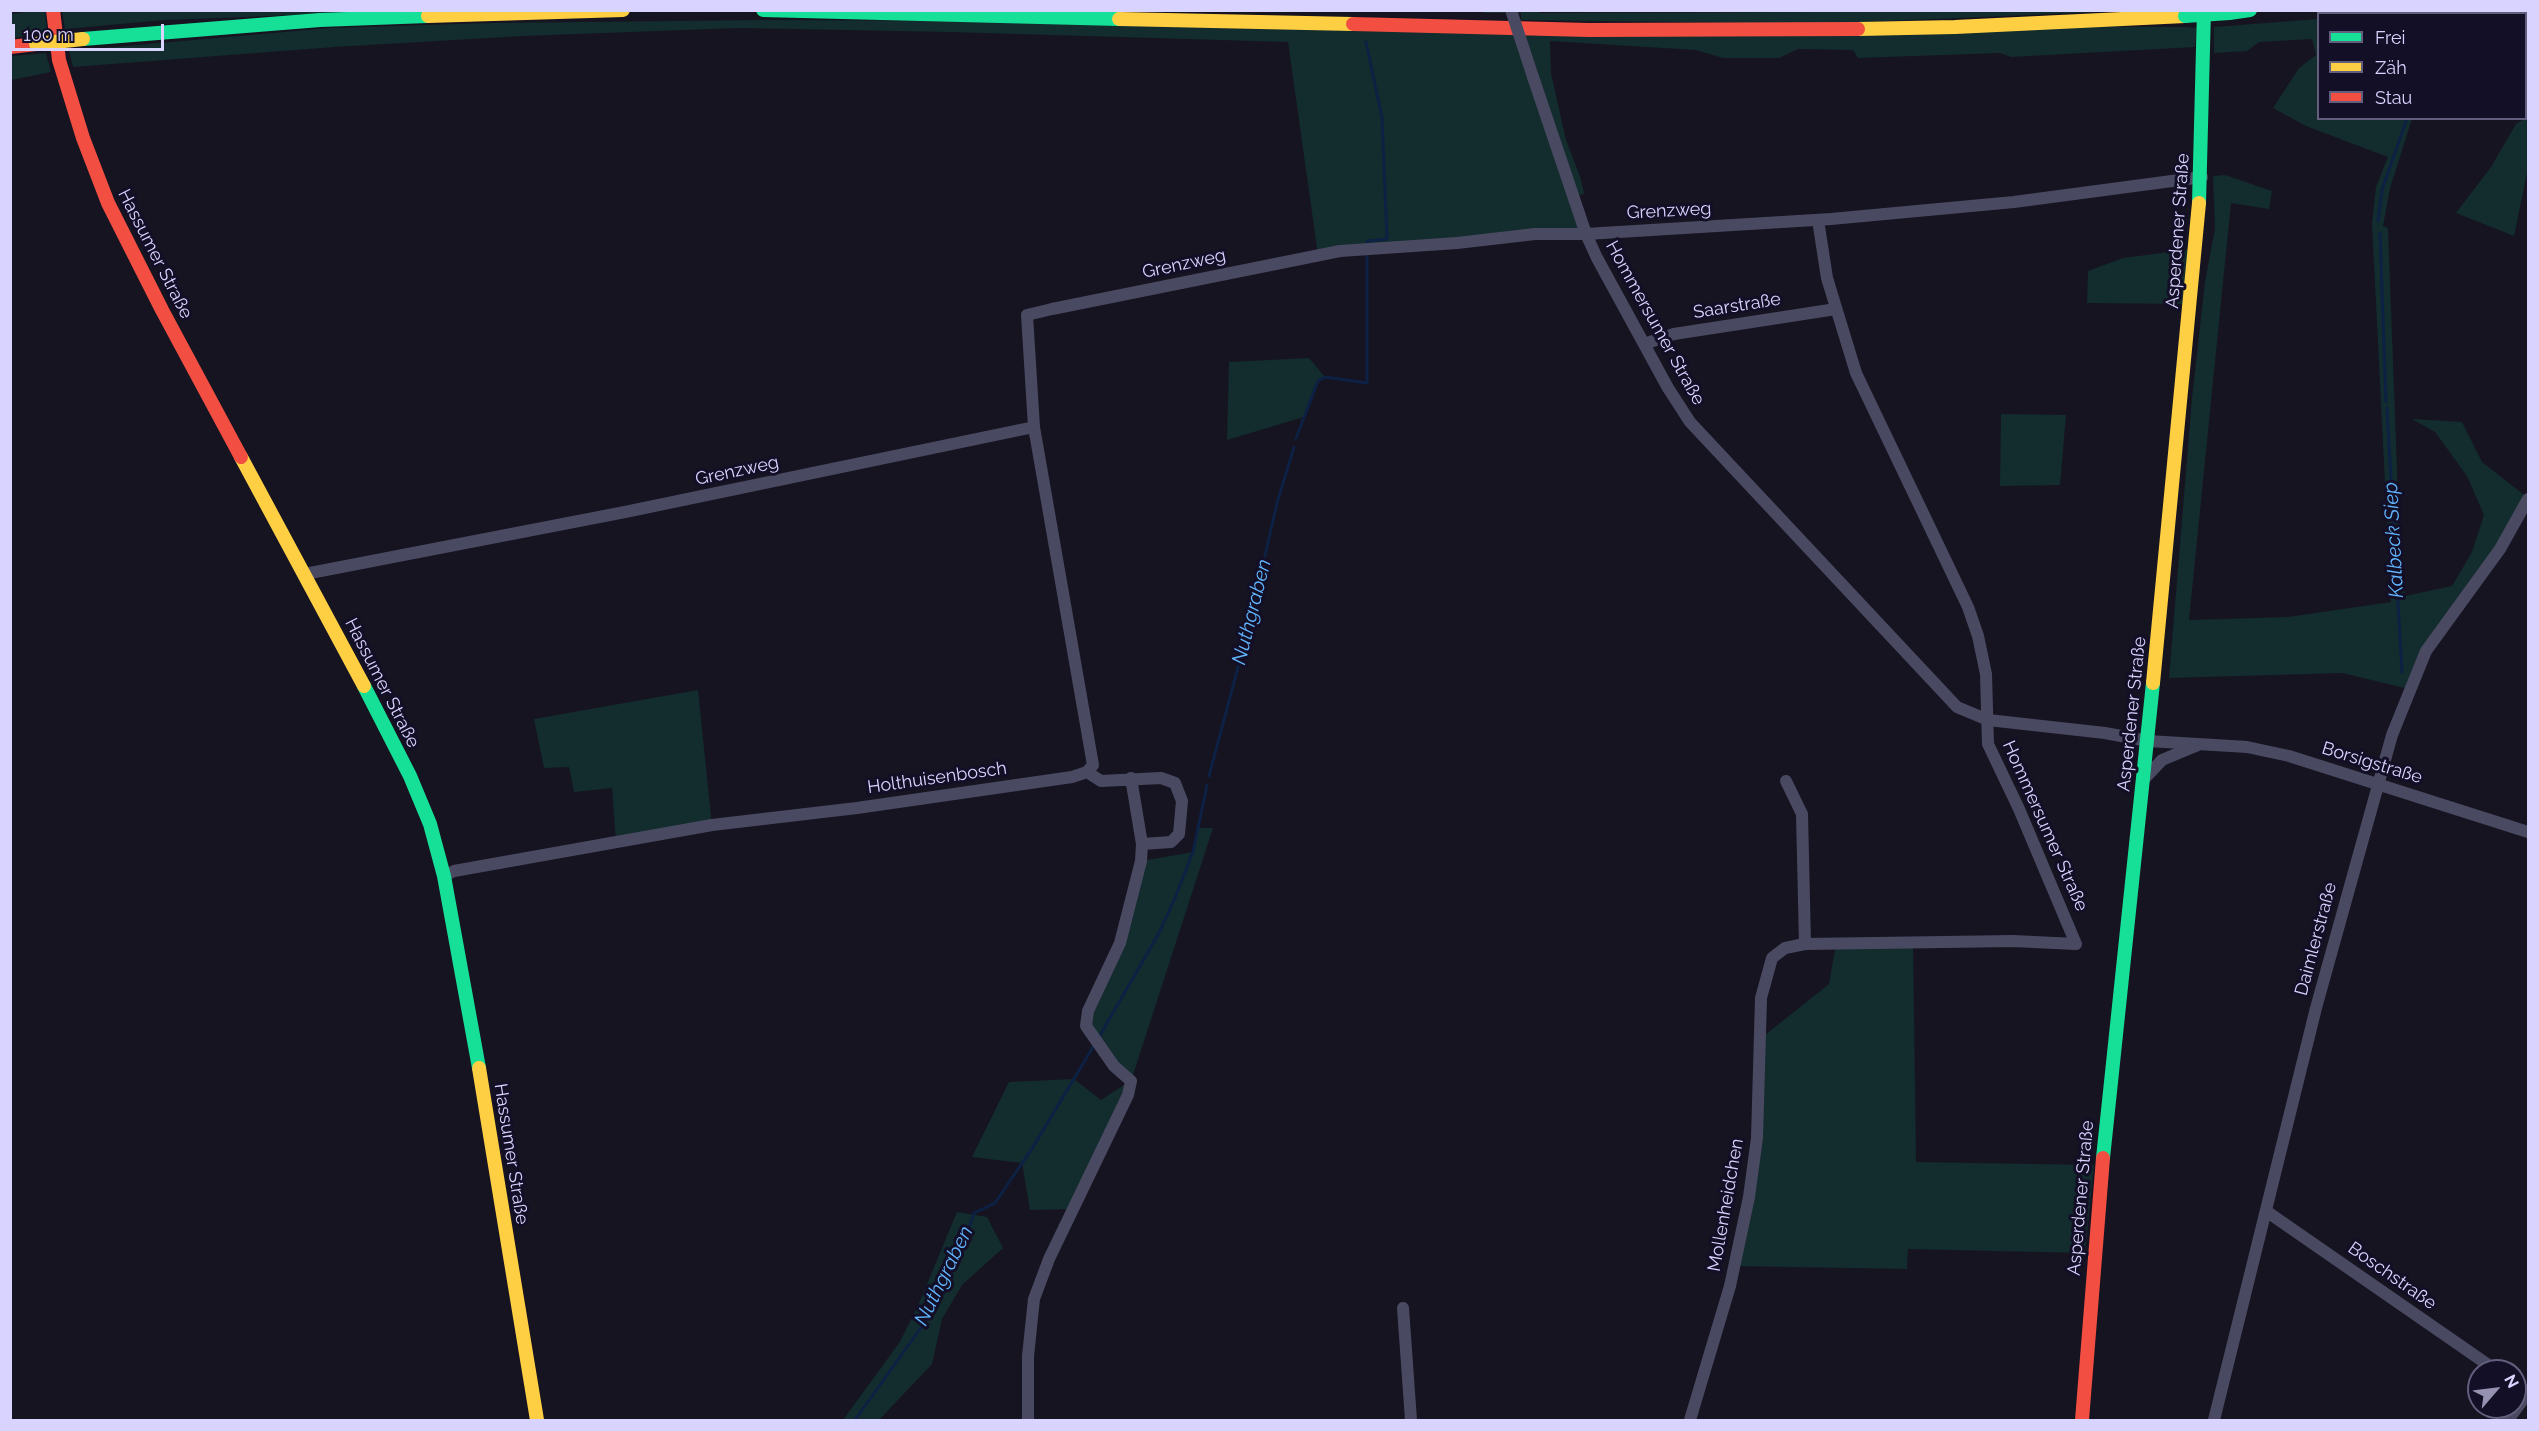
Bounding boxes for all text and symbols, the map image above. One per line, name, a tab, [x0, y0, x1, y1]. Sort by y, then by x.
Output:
scale bar	[15, 12, 166, 50]
legend	[2317, 12, 2527, 120]
text: 100 m	[23, 24, 74, 45]
text: Frei	[2375, 27, 2405, 48]
text: Zäh	[2375, 57, 2407, 78]
text: Stau	[2375, 87, 2412, 108]
street label: Asperdener Straße	[2162, 153, 2194, 309]
street label: Hassumer Straße	[113, 186, 197, 322]
street label: Grenzweg	[1626, 198, 1712, 224]
street label: Hommersumer Straße	[1601, 237, 1709, 409]
street label: Grenzweg	[1140, 245, 1228, 283]
street label: Saarstraße	[1692, 288, 1782, 324]
street label: Grenzweg	[693, 452, 781, 490]
water label: Kalbeck Siep	[2379, 481, 2409, 599]
water label: Nuthgraben	[1227, 557, 1277, 667]
street label: Hassumer Straße	[340, 615, 424, 751]
street label: Asperdener Straße	[2113, 636, 2151, 792]
street label: Hommersumer Straße	[1998, 737, 2092, 915]
street label: Borsigstraße	[2319, 737, 2425, 789]
street label: Holthuisenbosch	[866, 758, 1008, 798]
street label: Daimlerstraße	[2291, 880, 2341, 998]
street label: Hassumer Straße	[489, 1082, 533, 1226]
street label: Asperdener Straße	[2063, 1120, 2099, 1276]
street label: Mollenheidchen	[1704, 1137, 1748, 1273]
water label: Nuthgraben	[910, 1222, 978, 1330]
street label: Boschstraße	[2344, 1238, 2440, 1314]
north arrow	[2467, 1359, 2527, 1419]
text: N	[2500, 1371, 2523, 1391]

